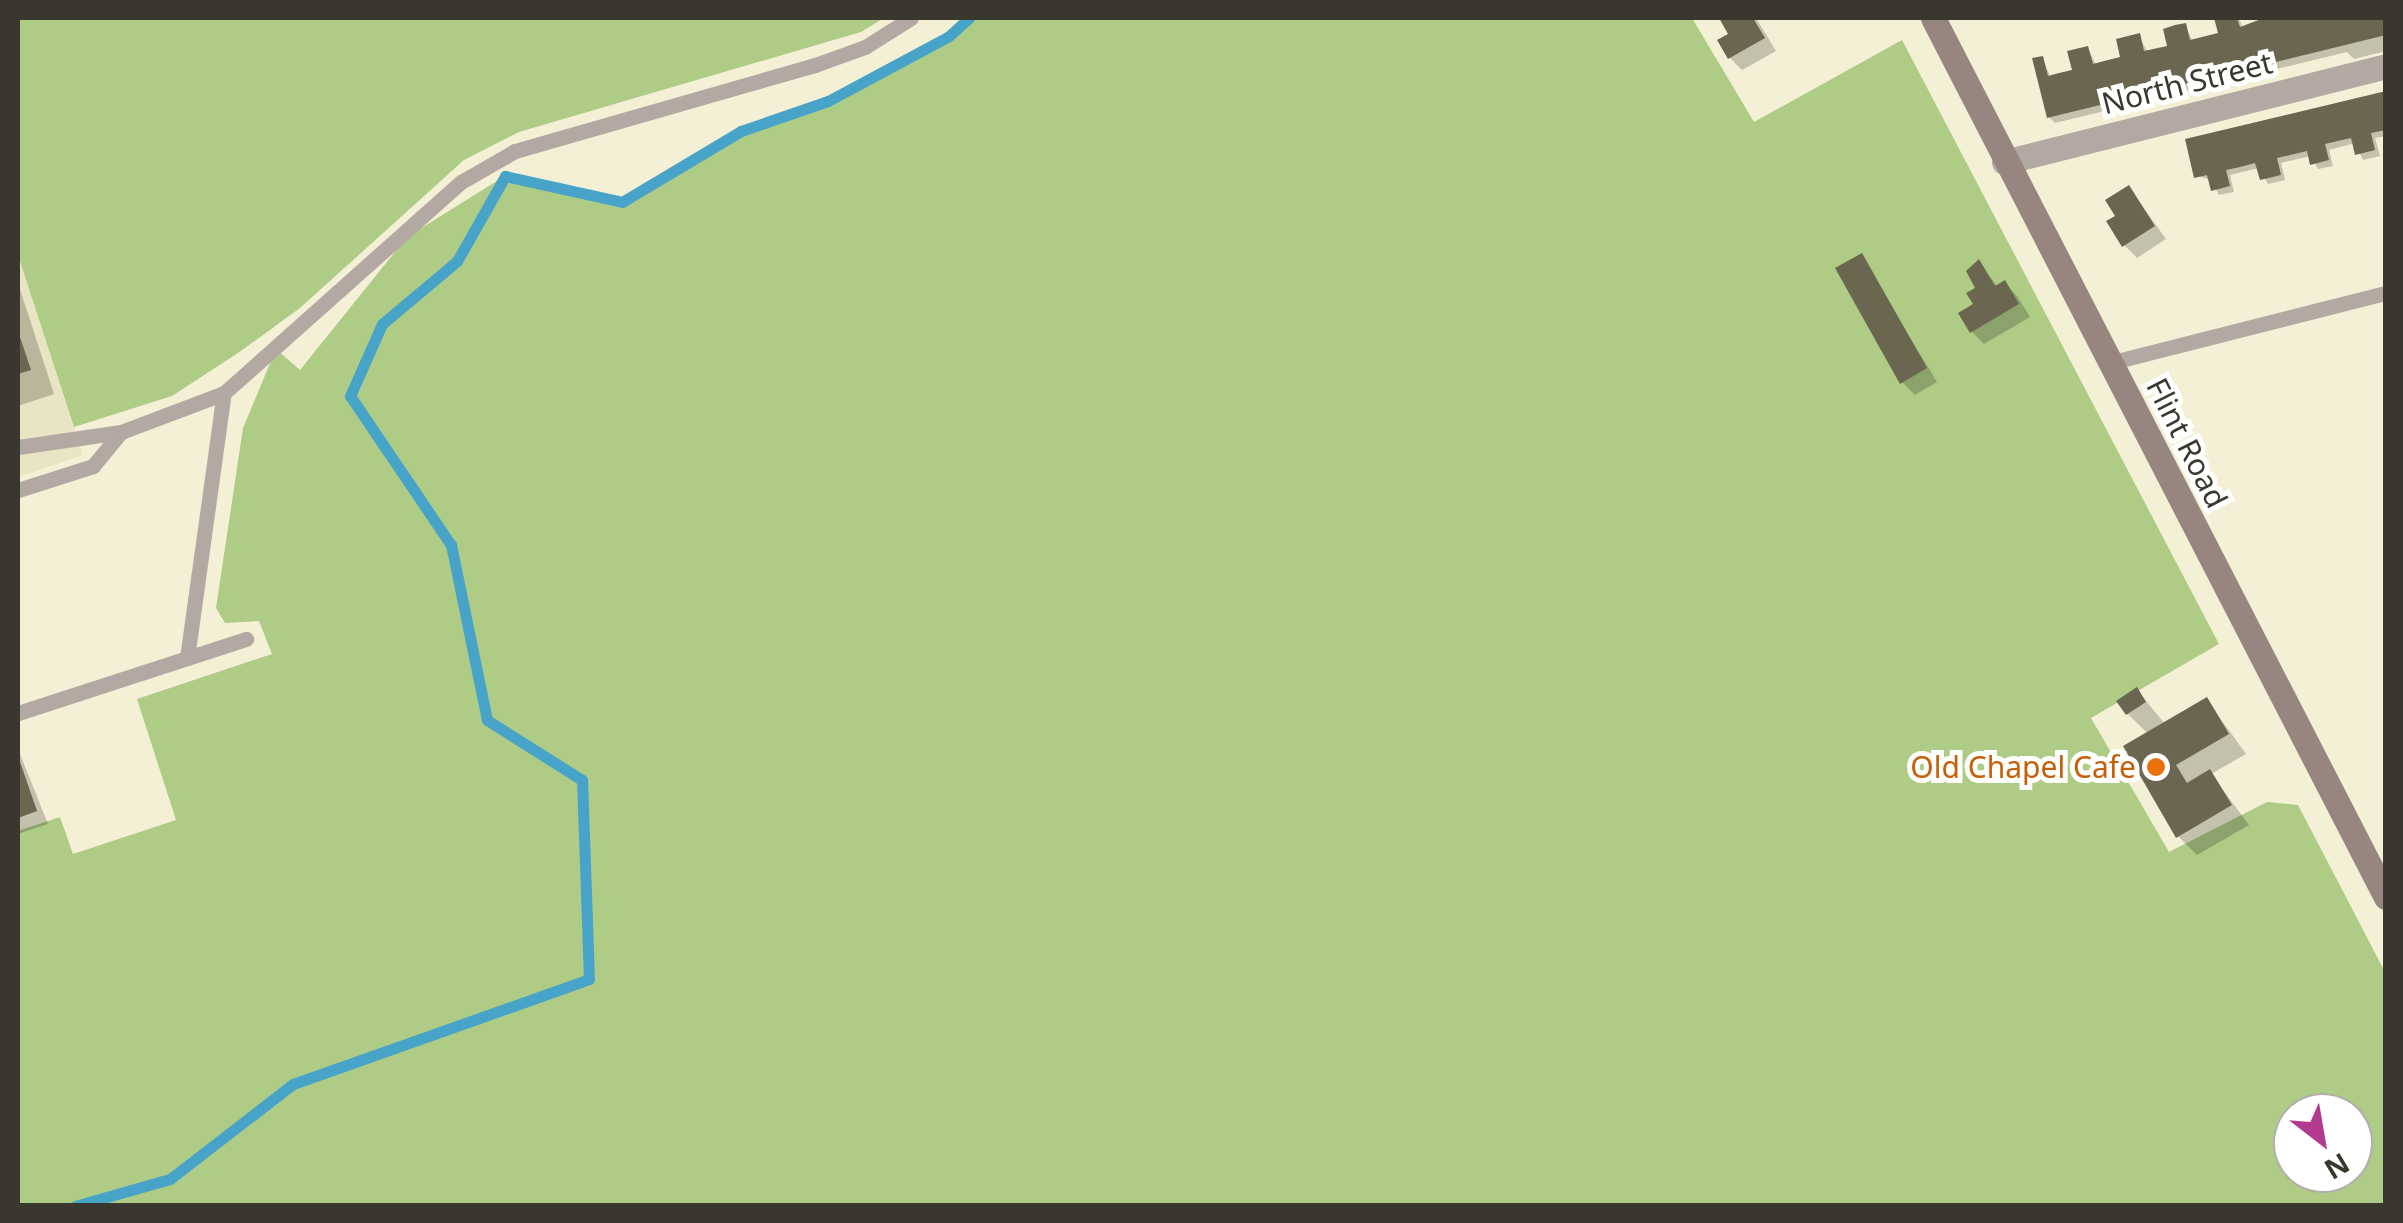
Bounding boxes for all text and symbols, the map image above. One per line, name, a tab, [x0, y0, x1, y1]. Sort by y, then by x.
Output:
street label: North Street	[2098, 44, 2276, 122]
street label: Flint Road	[2139, 372, 2235, 514]
place label: Old Chapel Cafe	[1910, 749, 2136, 785]
marker: Old Chapel Cafe	[2145, 756, 2167, 778]
north arrow	[2273, 1093, 2373, 1193]
text: N	[2318, 1145, 2357, 1189]

